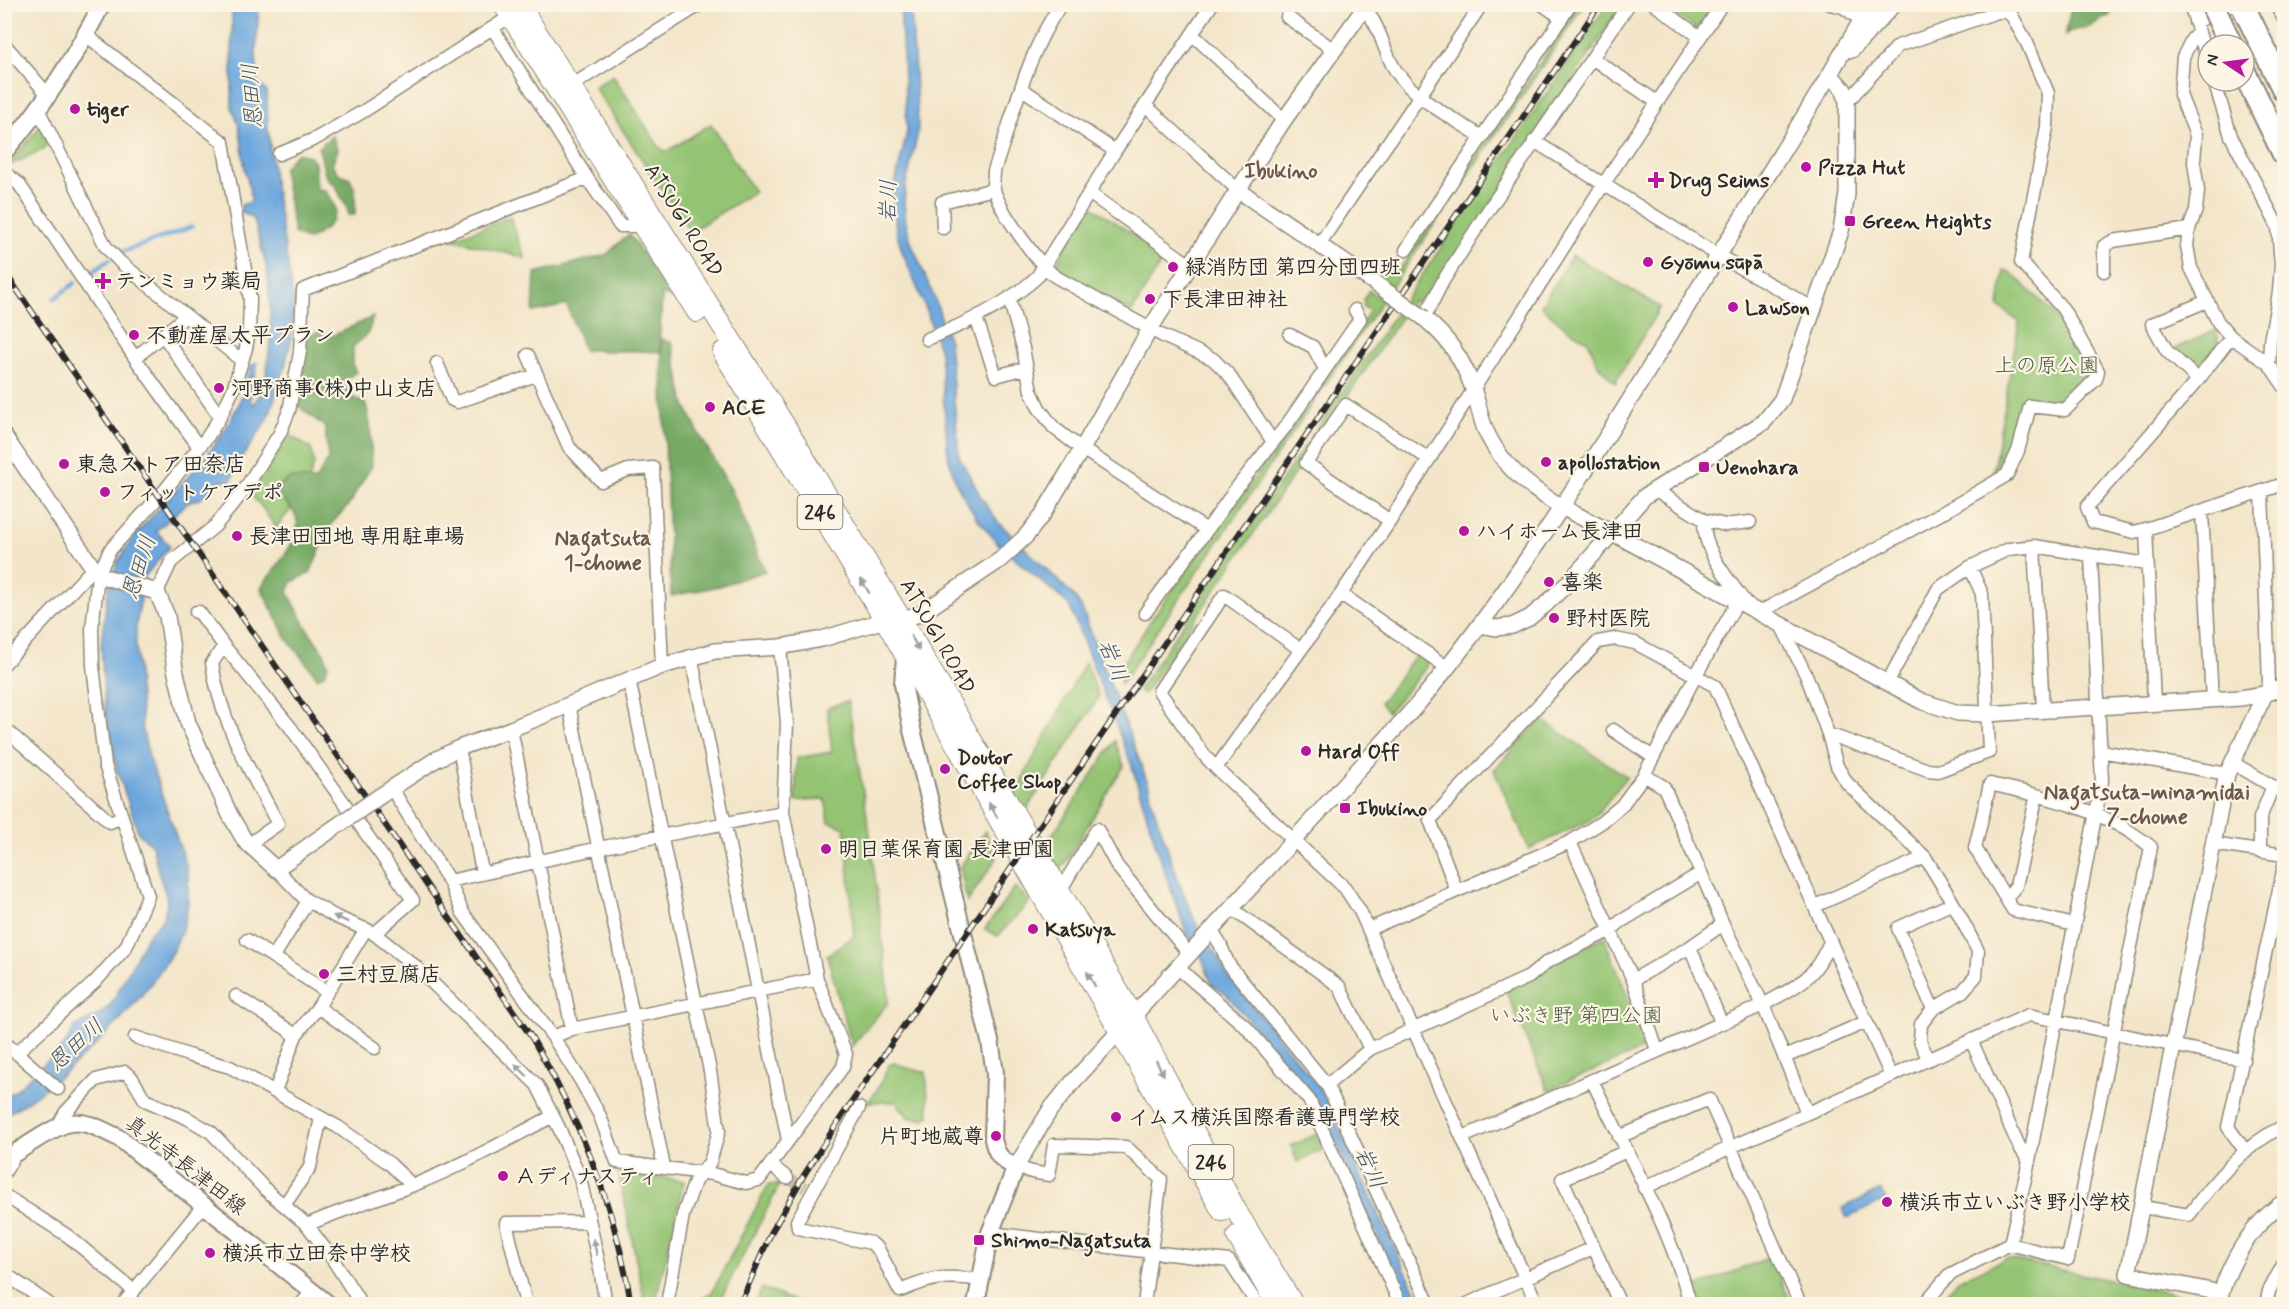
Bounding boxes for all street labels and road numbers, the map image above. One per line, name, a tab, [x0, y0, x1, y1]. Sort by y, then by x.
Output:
street label: ATSUGI ROAD	[637, 158, 729, 283]
road number: 246	[798, 495, 842, 529]
street label: ATSUGI ROAD	[893, 574, 982, 699]
street label: 真光寺長津田線	[119, 1110, 252, 1222]
road number: 246	[1188, 1145, 1234, 1179]

